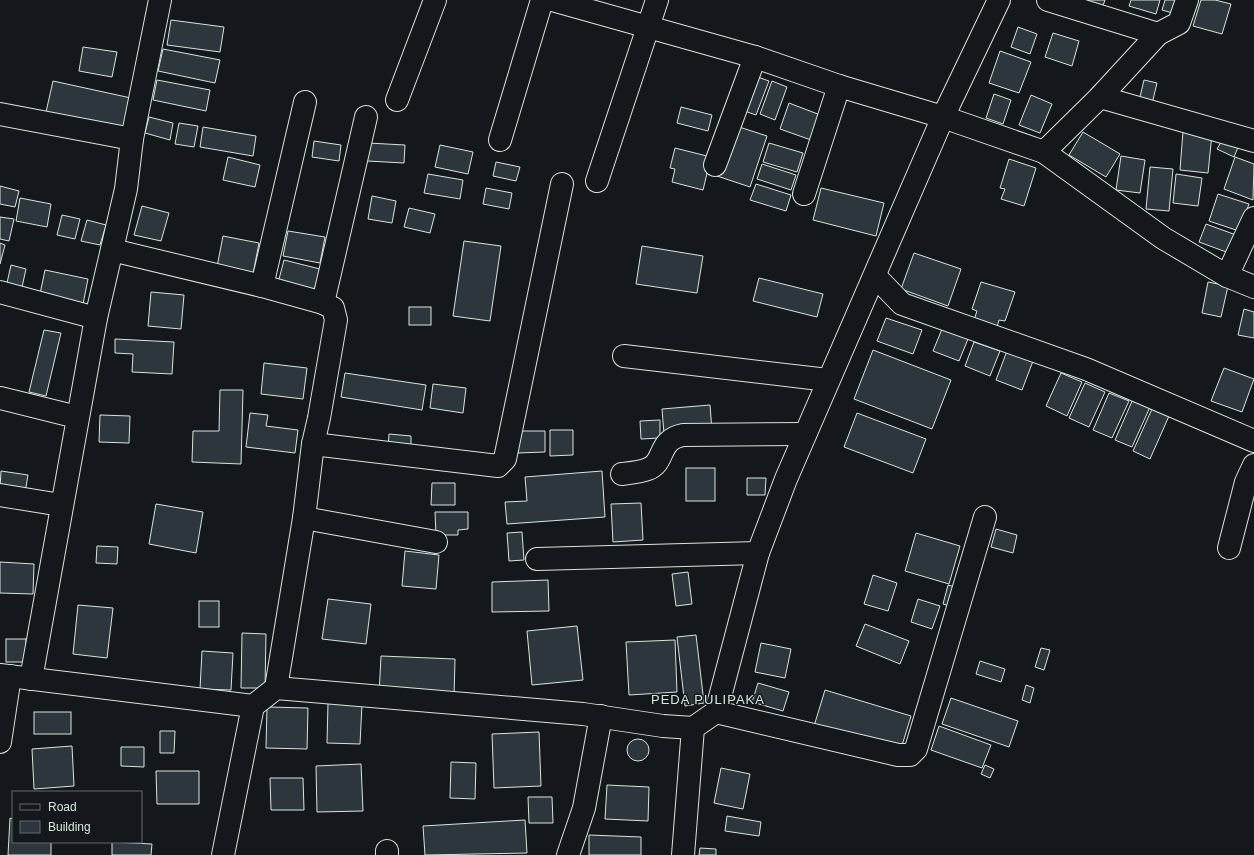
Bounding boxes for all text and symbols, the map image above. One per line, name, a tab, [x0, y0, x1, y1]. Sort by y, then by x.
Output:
district label: PEDA PULIPAKA	[651, 692, 765, 707]
legend	[12, 791, 142, 843]
text: Road	[48, 800, 77, 814]
text: Building	[48, 820, 91, 834]

